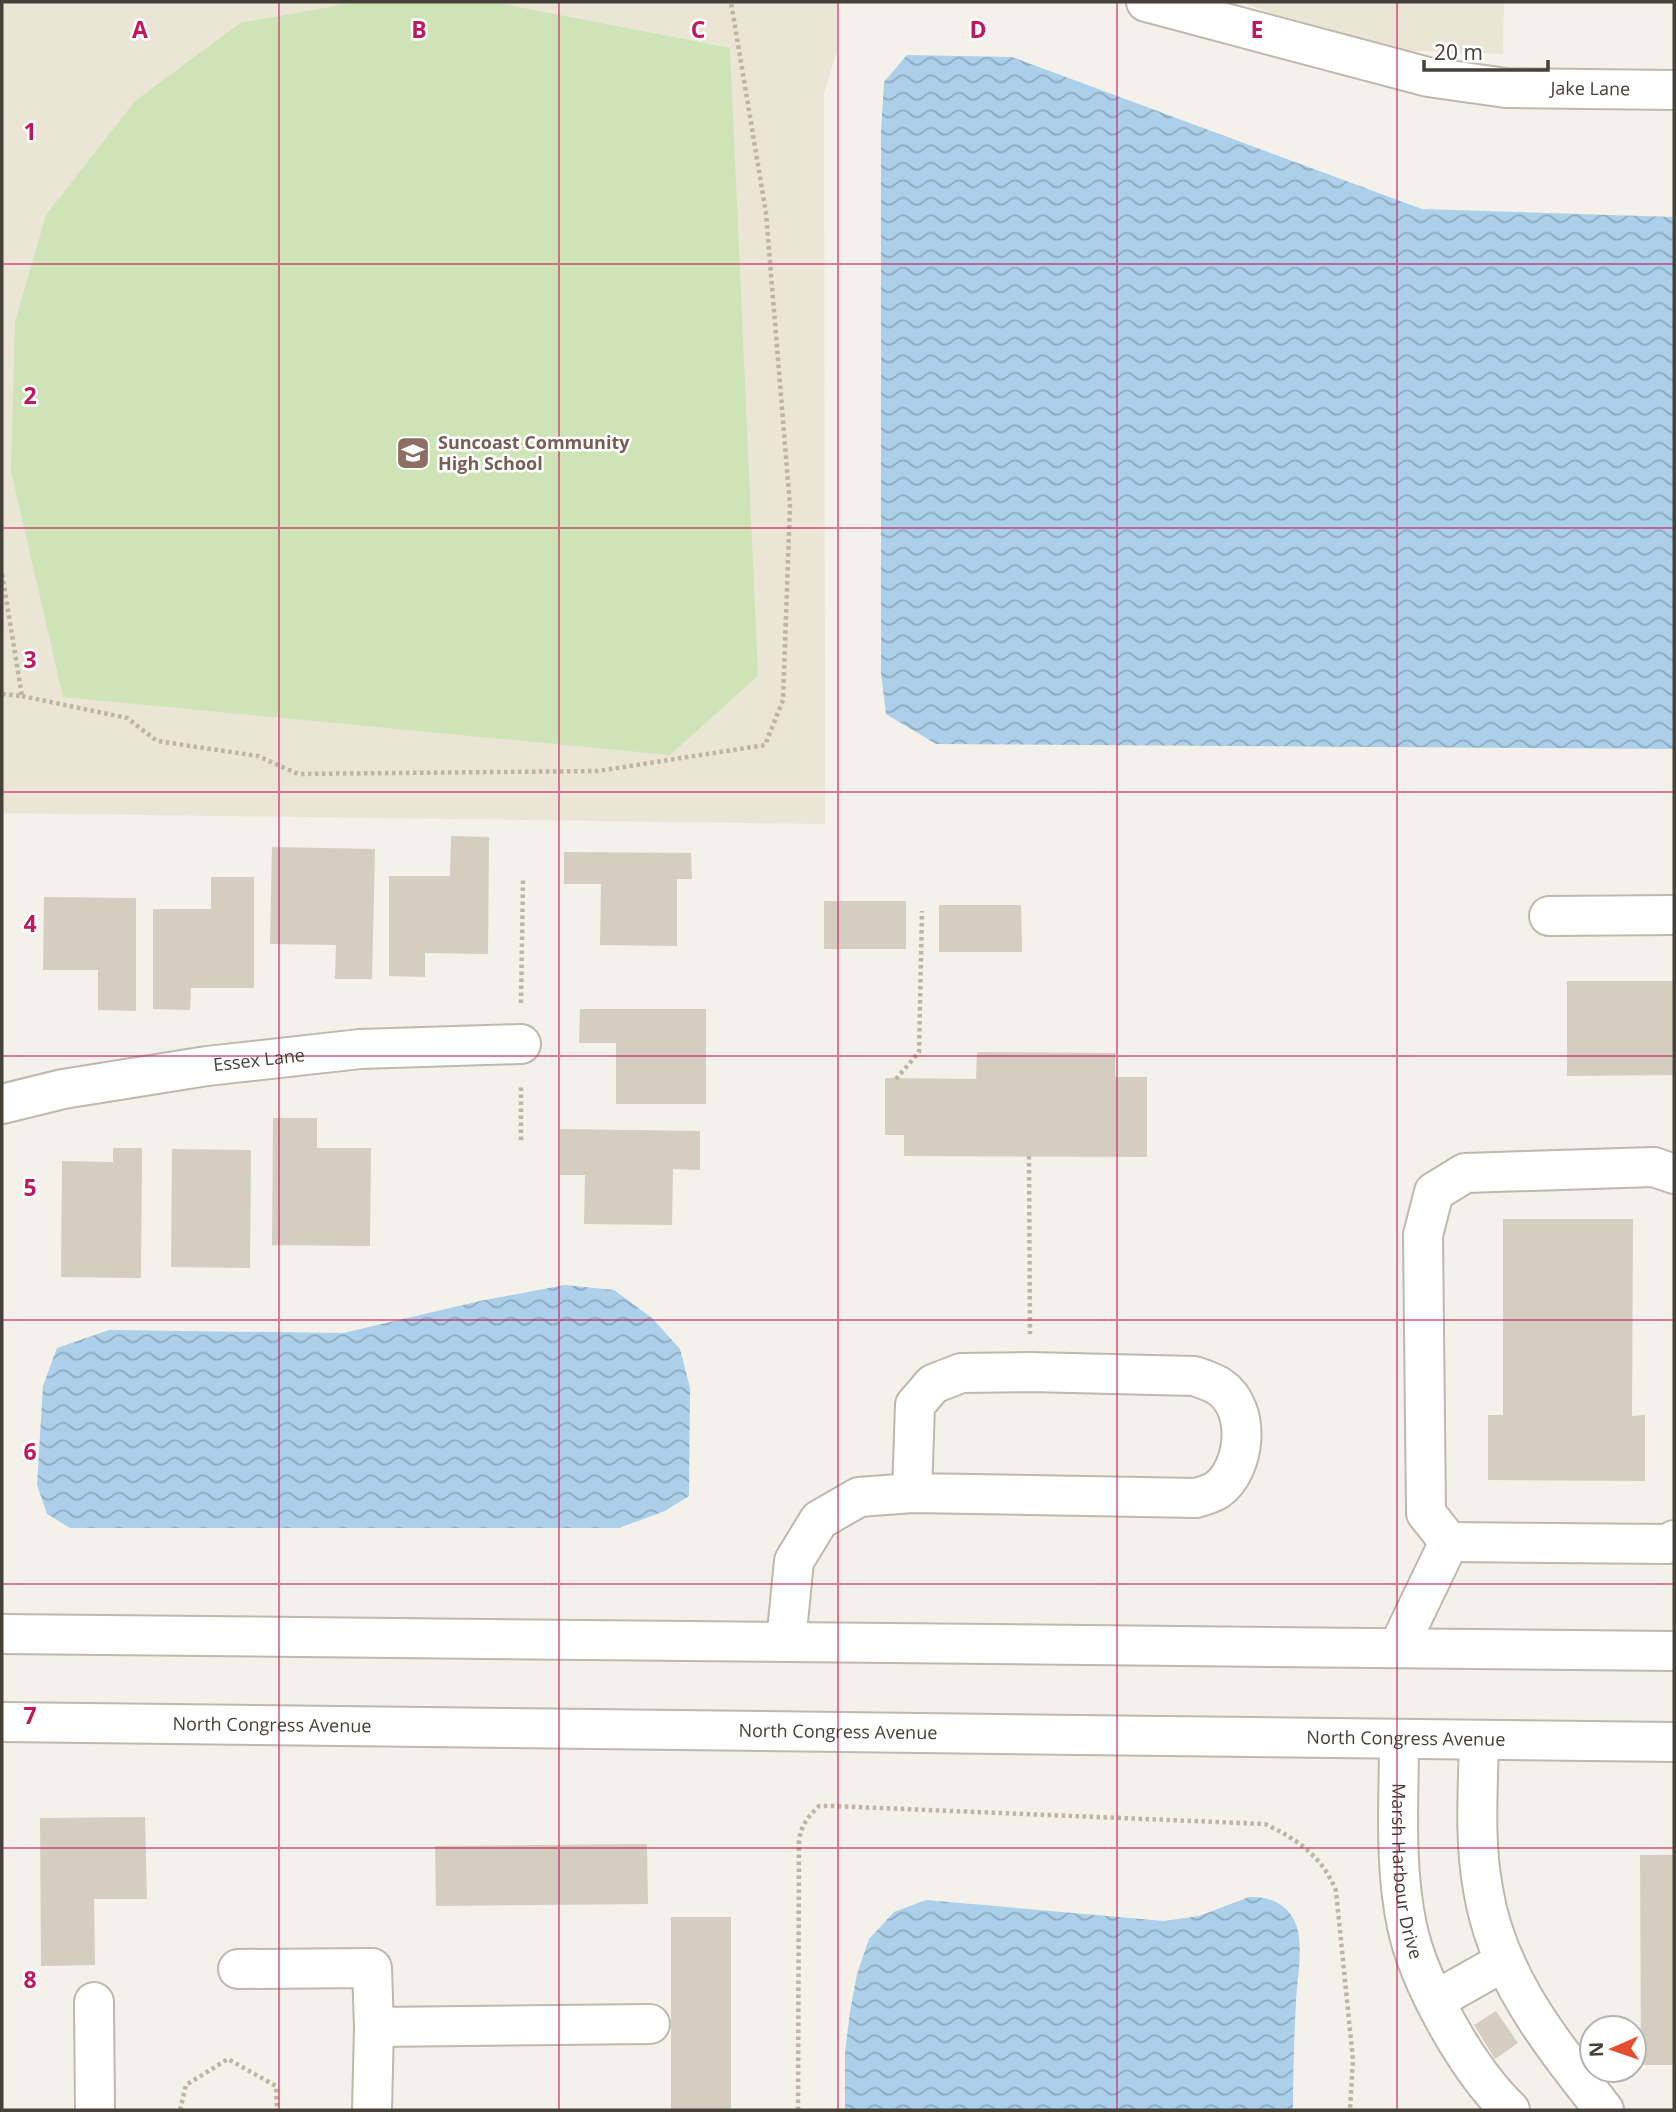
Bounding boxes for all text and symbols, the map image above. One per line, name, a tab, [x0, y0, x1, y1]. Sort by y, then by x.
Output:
text: A	[132, 13, 148, 45]
text: B	[411, 13, 427, 45]
text: C	[691, 13, 705, 45]
text: D	[969, 13, 987, 45]
text: E	[1251, 13, 1263, 45]
scale bar	[1424, 28, 1548, 72]
text: 20 m	[1434, 38, 1483, 66]
street label: Jake Lane	[1548, 76, 1630, 100]
text: 1	[23, 115, 37, 147]
text: 2	[23, 379, 37, 411]
place label: Suncoast Community High School	[438, 430, 630, 475]
school or university icon: Suncoast Community High School	[394, 434, 432, 472]
text: 3	[23, 643, 37, 675]
text: 4	[23, 907, 37, 939]
street label: Essex Lane	[212, 1042, 306, 1076]
text: 5	[23, 1171, 37, 1203]
text: 6	[23, 1435, 37, 1467]
text: 7	[23, 1699, 37, 1731]
street label: North Congress Avenue	[172, 1711, 372, 1737]
street label: North Congress Avenue	[738, 1718, 938, 1744]
street label: North Congress Avenue	[1306, 1725, 1506, 1751]
street label: Marsh Harbour Drive	[1387, 1783, 1429, 1962]
text: 8	[23, 1963, 37, 1995]
north arrow	[1578, 2014, 1648, 2084]
text: N	[1583, 2041, 1609, 2058]

